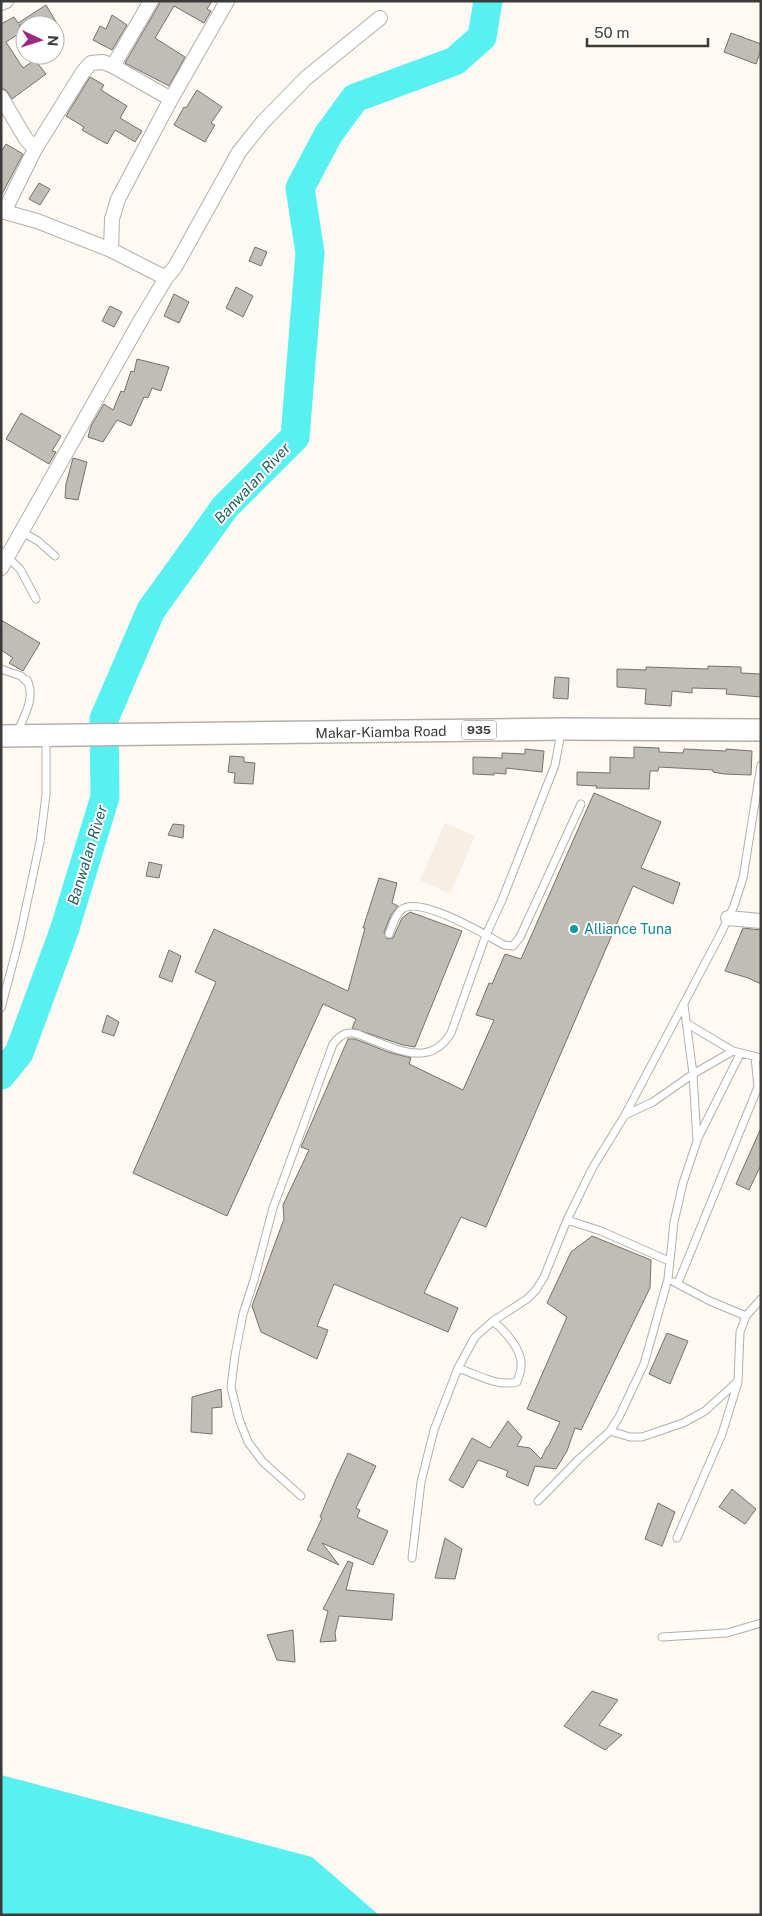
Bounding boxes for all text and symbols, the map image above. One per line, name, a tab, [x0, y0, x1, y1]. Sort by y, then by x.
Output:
north arrow	[15, 15, 65, 65]
scale bar	[587, 15, 708, 47]
text: 50 m	[594, 24, 629, 41]
text: N	[45, 35, 61, 47]
water label: Banwalan River	[211, 439, 294, 527]
road number: 935	[462, 720, 496, 740]
street label: Makar-Kiamba Road	[315, 723, 447, 741]
water label: Banwalan River	[64, 803, 110, 907]
place label: Alliance Tuna	[584, 921, 672, 937]
marker: Alliance Tuna	[568, 923, 580, 935]

